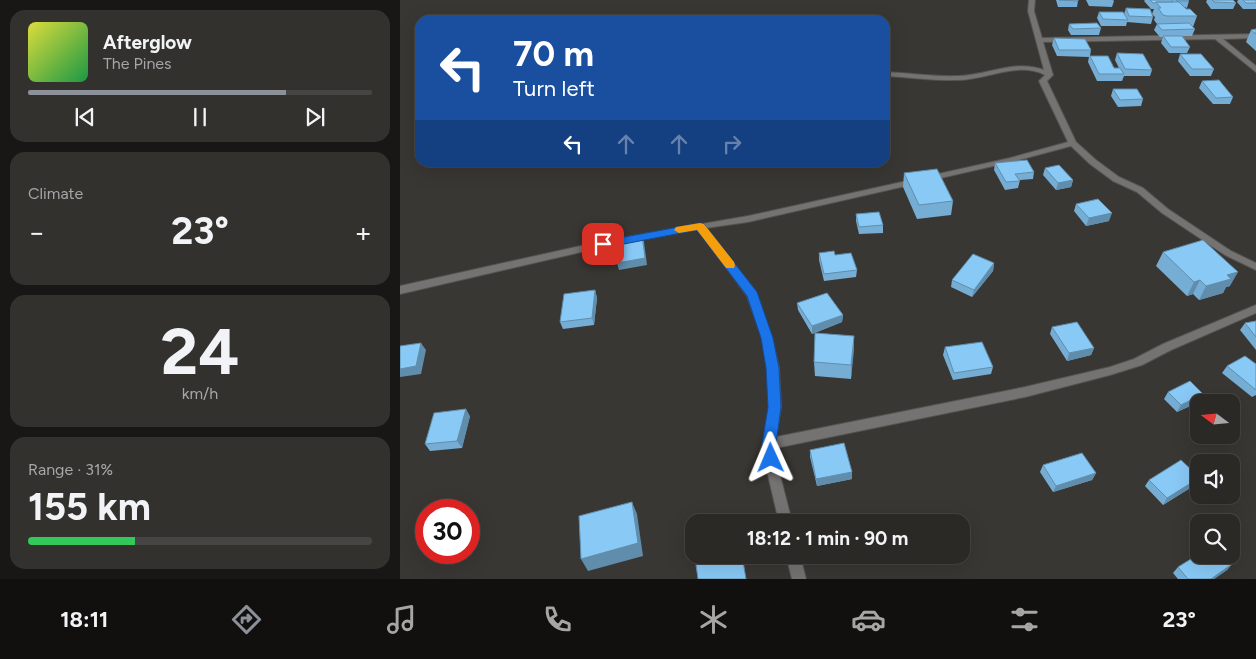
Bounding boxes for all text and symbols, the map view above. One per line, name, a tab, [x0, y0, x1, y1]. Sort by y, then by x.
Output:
text: Afterglow	[103, 31, 192, 54]
text: 70 m	[513, 33, 594, 75]
icon: left	[430, 35, 495, 100]
text: The Pines	[103, 54, 172, 73]
text: Turn left	[513, 75, 595, 102]
icon: previous	[71, 103, 99, 131]
icon: pause	[186, 103, 214, 131]
icon: next	[301, 103, 329, 131]
icon: left	[559, 130, 587, 158]
icon: ahead	[612, 130, 640, 158]
icon: ahead	[665, 130, 693, 158]
icon: right	[718, 130, 746, 158]
text: Climate	[28, 184, 83, 203]
text: 23°	[171, 208, 229, 254]
text: −	[28, 215, 45, 249]
text: +	[355, 215, 372, 249]
pin	[582, 223, 624, 265]
icon: arrive	[589, 230, 617, 258]
text: 24	[161, 312, 239, 390]
text: km/h	[182, 384, 218, 403]
north arrow	[1190, 394, 1240, 444]
map controls	[1190, 394, 1240, 564]
position arrow	[744, 431, 796, 483]
button: sound	[1190, 454, 1240, 504]
text: Range · 31%	[28, 460, 113, 479]
text: 155 km	[28, 484, 151, 530]
speed limit sign: 30	[415, 499, 480, 564]
button: search	[1190, 514, 1240, 564]
text: 18:12 · 1 min · 90 m	[747, 527, 908, 550]
icon: directions	[229, 602, 264, 637]
icon: music	[384, 602, 419, 637]
icon: phone	[540, 602, 575, 637]
icon: climate	[696, 602, 731, 637]
icon: car	[851, 602, 886, 637]
icon: filters	[1007, 602, 1042, 637]
text: 18:11	[60, 606, 108, 633]
text: 23°	[1162, 606, 1196, 633]

